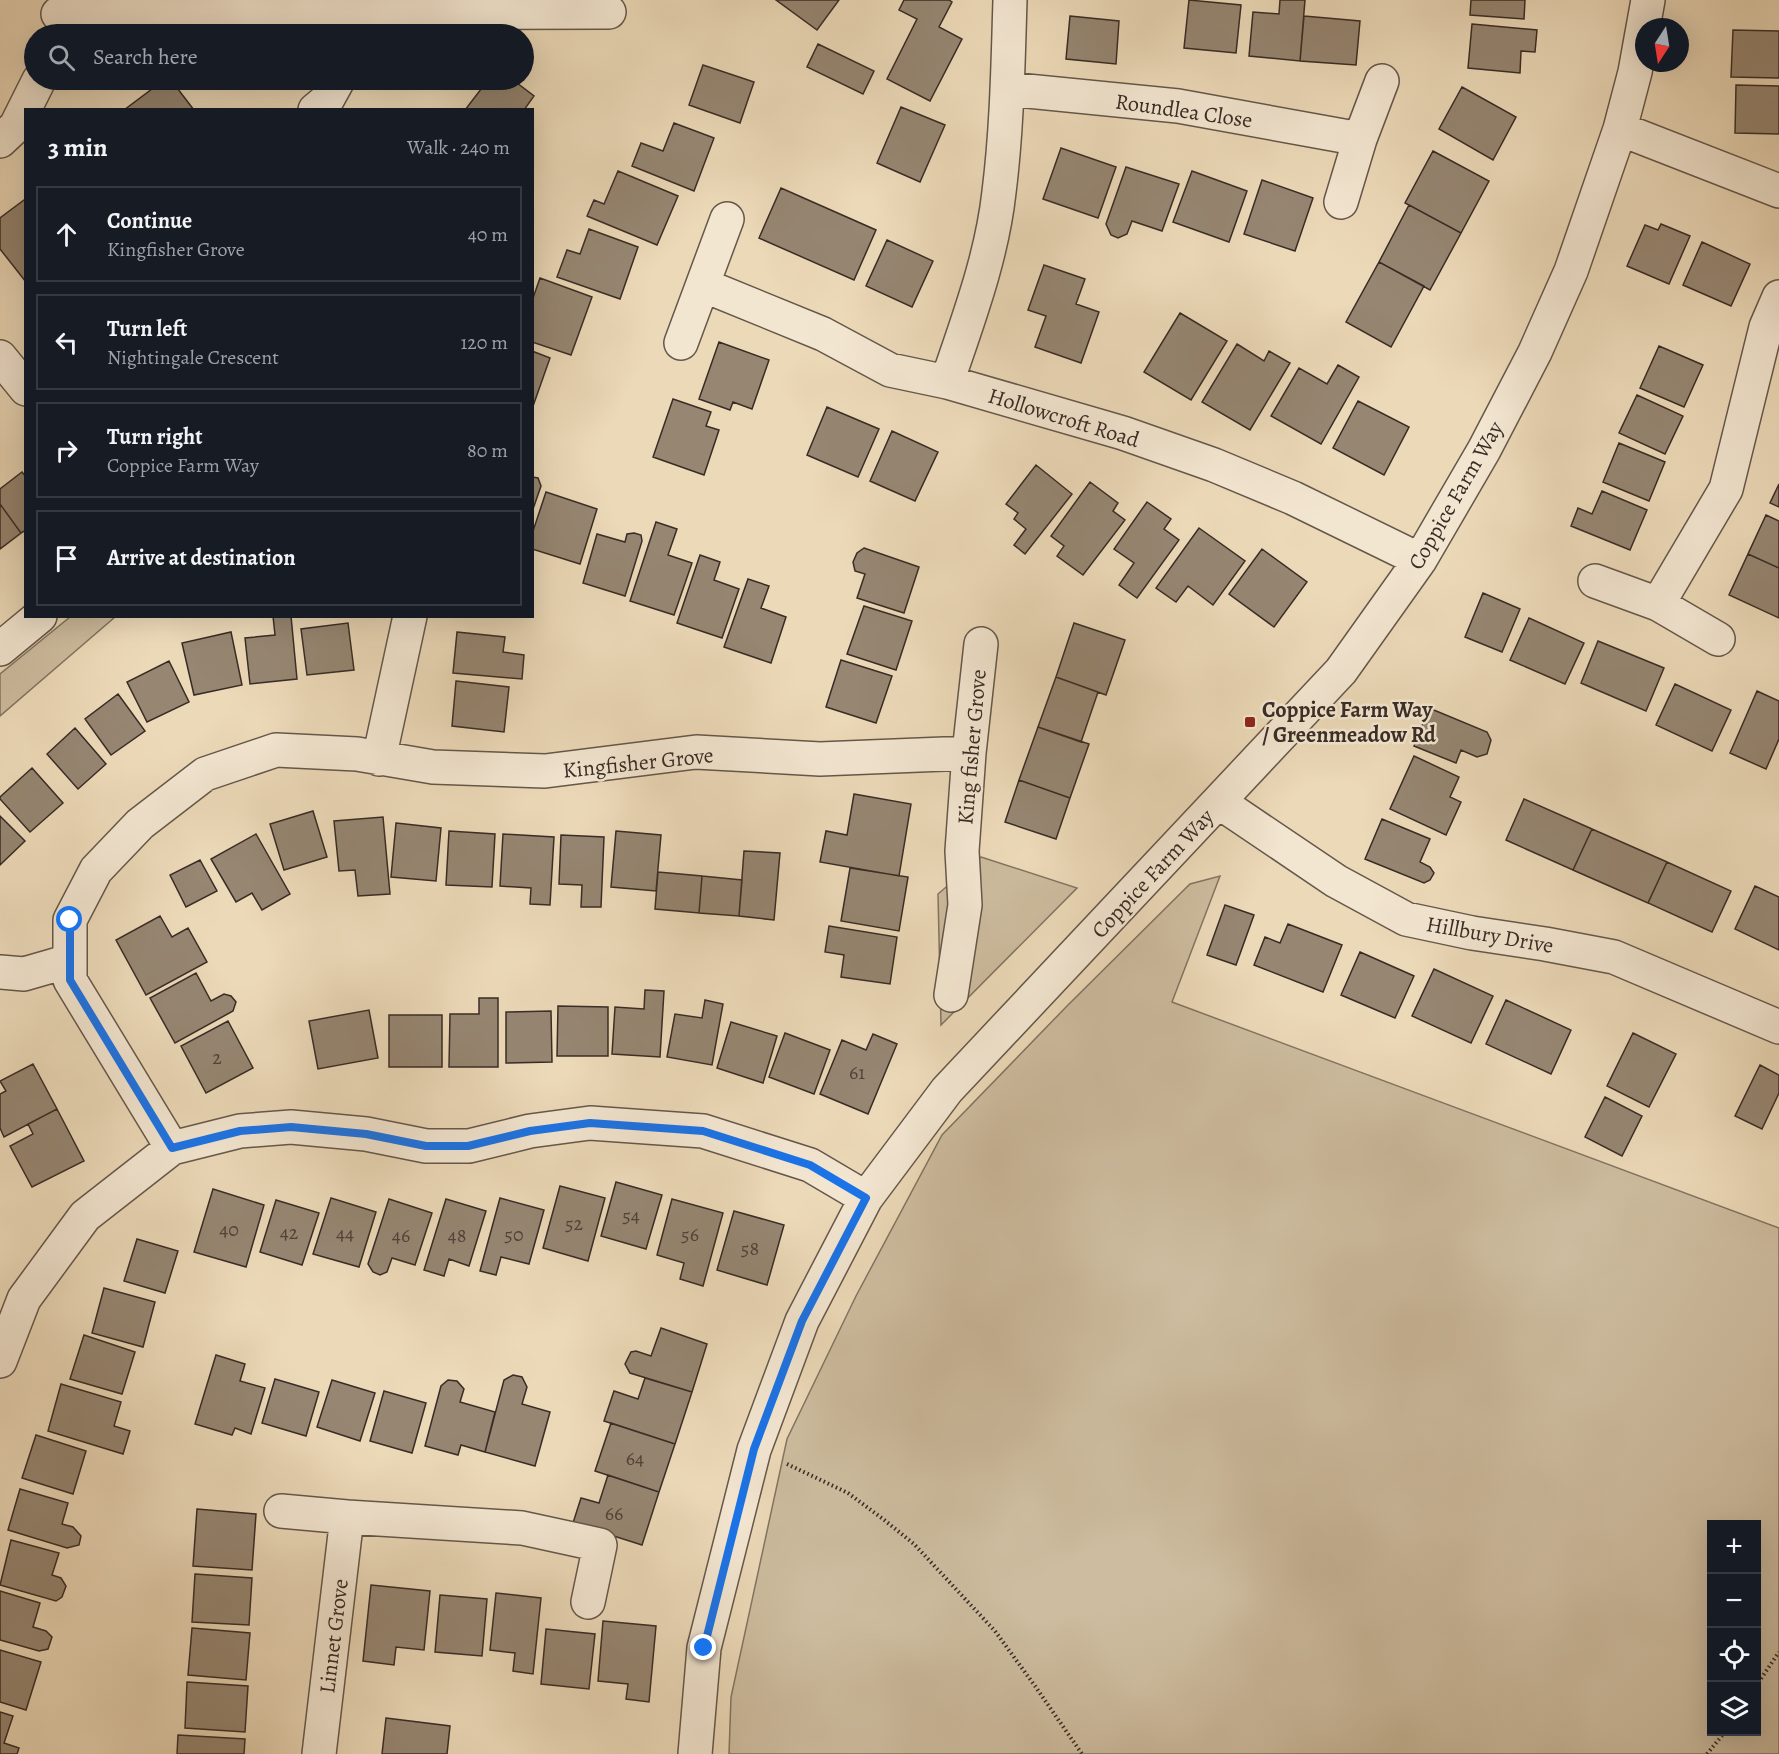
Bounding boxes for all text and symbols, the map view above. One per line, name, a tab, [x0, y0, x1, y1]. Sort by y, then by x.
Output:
north arrow	[1635, 18, 1689, 72]
search box	[24, 24, 534, 90]
icon: search	[45, 41, 78, 74]
text: Search here	[93, 42, 198, 72]
street label: Roundlea Close	[1113, 87, 1254, 135]
text: 3 min	[48, 130, 108, 165]
text: Walk · 240 m	[407, 134, 510, 161]
text: Continue	[107, 206, 192, 236]
icon: ahead	[50, 218, 83, 251]
text: 40 m	[468, 221, 508, 248]
text: Kingfisher Grove	[107, 236, 245, 263]
text: Turn left	[107, 314, 187, 344]
icon: left	[50, 326, 83, 359]
text: 120 m	[460, 329, 508, 356]
text: Nightingale Crescent	[107, 344, 279, 371]
street label: Hollowcroft Road	[984, 381, 1143, 455]
street label: Coppice Farm Way	[1401, 416, 1511, 575]
text: Turn right	[107, 422, 203, 452]
icon: right	[50, 434, 83, 467]
text: 80 m	[467, 437, 508, 464]
text: Coppice Farm Way	[107, 452, 259, 479]
icon: arrive	[50, 542, 83, 575]
text: Arrive at destination	[107, 543, 296, 573]
street label: King fisher Grove	[950, 668, 994, 826]
place label: Coppice Farm Way / Greenmeadow Rd	[1262, 695, 1436, 750]
marker: Coppice Farm Way / Greenmeadow Rd	[1243, 715, 1257, 729]
street label: Kingfisher Grove	[561, 740, 715, 786]
street label: Coppice Farm Way	[1085, 802, 1221, 945]
route start	[56, 906, 82, 932]
street label: Hillbury Drive	[1424, 909, 1556, 961]
house number: 2	[212, 1044, 222, 1071]
house number: 61	[849, 1059, 865, 1086]
house number: 54	[622, 1202, 640, 1229]
house number: 52	[565, 1210, 584, 1237]
house number: 40	[219, 1216, 239, 1243]
house number: 42	[280, 1219, 299, 1246]
house number: 44	[336, 1220, 354, 1247]
house number: 50	[504, 1221, 524, 1248]
house number: 56	[681, 1221, 699, 1248]
house number: 46	[392, 1222, 410, 1249]
house number: 48	[448, 1222, 466, 1249]
house number: 58	[741, 1235, 759, 1262]
house number: 64	[626, 1445, 644, 1472]
house number: 66	[605, 1500, 623, 1527]
map controls	[1707, 1520, 1761, 1736]
button: +	[1707, 1520, 1761, 1574]
button: −	[1707, 1574, 1761, 1628]
street label: Linnet Grove	[312, 1577, 356, 1695]
button: locate	[1707, 1628, 1761, 1682]
route end	[690, 1634, 716, 1660]
button: layers	[1707, 1682, 1761, 1736]

